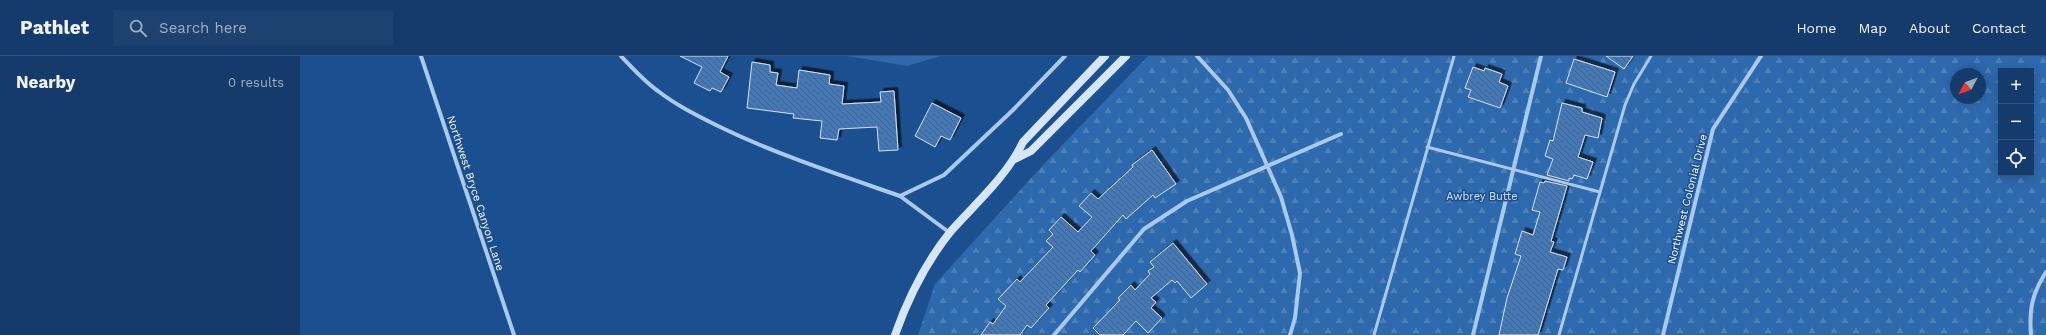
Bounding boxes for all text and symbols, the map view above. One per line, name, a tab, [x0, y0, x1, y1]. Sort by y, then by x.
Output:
search box	[113, 10, 393, 46]
text: Pathlet	[20, 16, 89, 39]
icon: search	[127, 17, 149, 39]
text: Search here	[159, 19, 247, 37]
text: Home	[1796, 20, 1836, 36]
text: Map	[1858, 20, 1887, 36]
text: About	[1909, 20, 1950, 36]
text: Contact	[1972, 20, 2026, 36]
north arrow	[1950, 68, 1986, 104]
map controls	[1998, 68, 2034, 176]
button: +	[1998, 68, 2034, 104]
text: Nearby	[16, 72, 75, 92]
text: 0 results	[228, 75, 284, 90]
button: −	[1998, 104, 2034, 140]
street label: Northwest Bryce Canyon Lane	[444, 114, 507, 272]
street label: Northwest Colonial Drive	[1665, 133, 1710, 266]
button: locate	[1998, 140, 2034, 176]
park label: Awbrey Butte	[1446, 190, 1518, 203]

